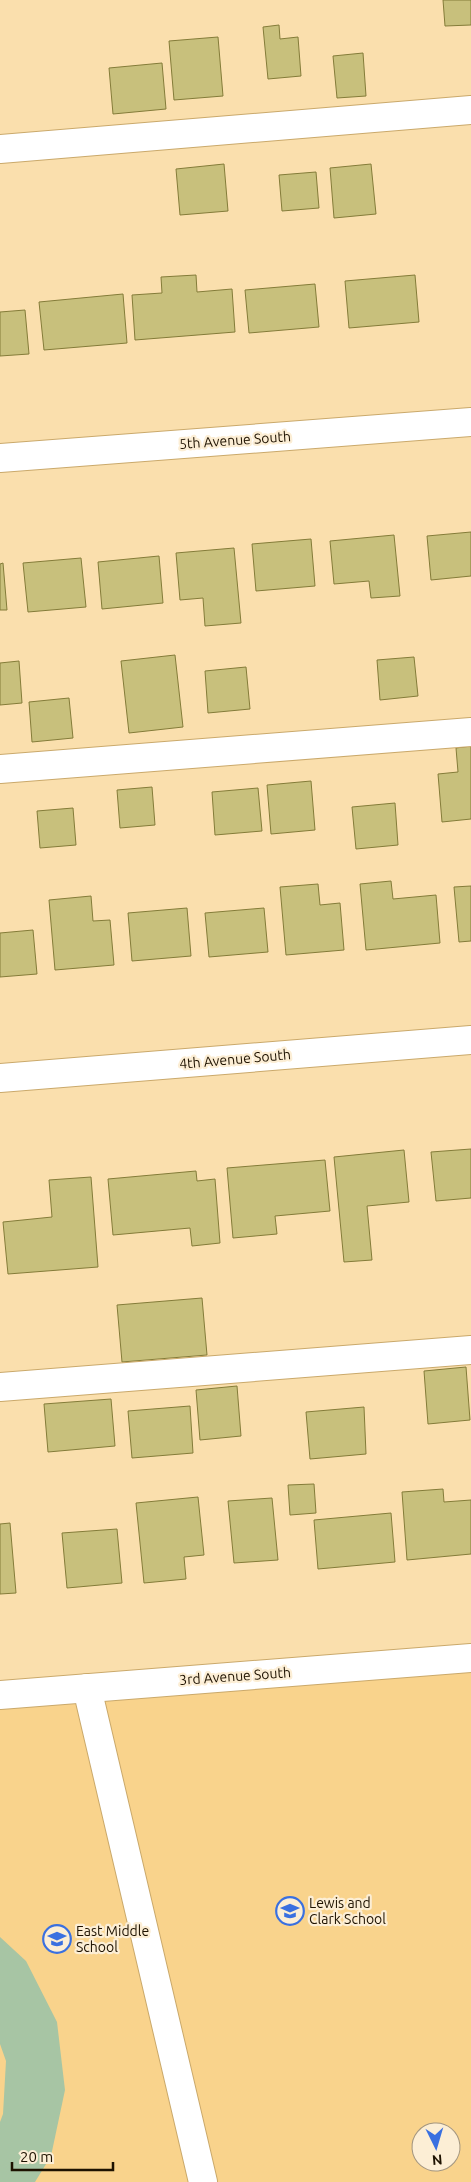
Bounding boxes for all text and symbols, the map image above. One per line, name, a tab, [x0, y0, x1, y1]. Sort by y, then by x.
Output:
street label: 5th Avenue South	[179, 428, 291, 452]
street label: 4th Avenue South	[179, 1046, 291, 1072]
street label: 3rd Avenue South	[179, 1664, 291, 1688]
place label: Lewis and Clark School	[309, 1895, 386, 1927]
school or university icon: Lewis and Clark School	[275, 1896, 305, 1926]
place label: East Middle School	[76, 1923, 149, 1955]
school or university icon: East Middle School	[42, 1924, 72, 1954]
north arrow	[411, 2122, 461, 2172]
scale bar	[12, 2140, 114, 2172]
text: 20 m	[20, 2148, 53, 2165]
text: N	[431, 2152, 443, 2168]

